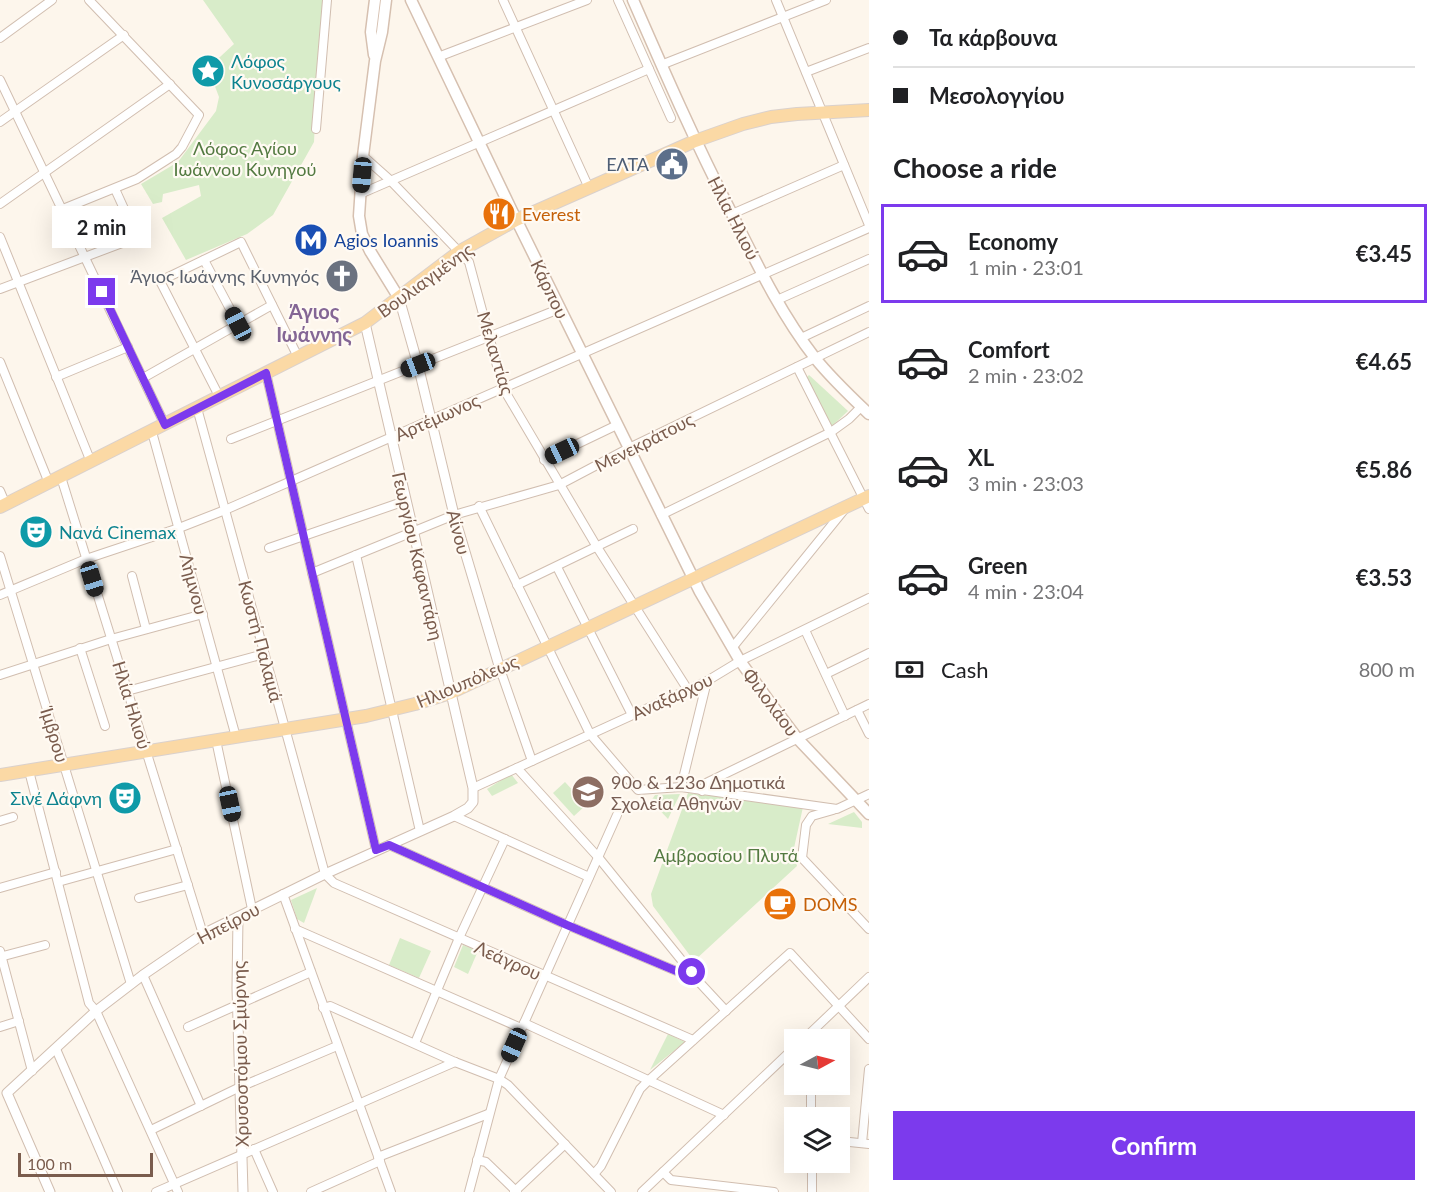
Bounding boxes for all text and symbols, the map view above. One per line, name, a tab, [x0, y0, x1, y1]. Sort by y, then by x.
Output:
text: Τα κάρβουνα	[929, 24, 1057, 51]
place label: Λόφος Κυνοσάργους	[231, 50, 341, 93]
place icon: Λόφος Κυνοσάργους	[190, 53, 226, 89]
text: Μεσολογγίου	[929, 82, 1065, 109]
park label: Λόφος Αγίου Ιωάννου Κυνηγού	[174, 137, 316, 180]
public building icon: ΕΛΤΑ	[654, 146, 690, 182]
text: Choose a ride	[893, 151, 1057, 184]
place label: ΕΛΤΑ	[606, 153, 650, 175]
car	[351, 156, 373, 194]
street label: Ηλία Ηλιού	[704, 172, 764, 264]
restaurant icon: Everest	[481, 196, 517, 232]
place label: Everest	[522, 203, 581, 225]
callout: 2 min	[52, 205, 152, 247]
text: 2 min	[77, 215, 126, 239]
metro station icon: Agios Ioannis	[293, 222, 329, 258]
icon: car	[896, 227, 950, 281]
text: Economy	[968, 228, 1058, 255]
place label: Agios Ioannis	[334, 229, 439, 251]
street label: Βουλιαγμένης	[373, 238, 478, 322]
text: €3.45	[1356, 240, 1412, 267]
text: 1 min · 23:01	[968, 255, 1084, 279]
street label: Κάρπου	[526, 256, 574, 322]
church icon: Άγιος Ιωάννης Κυνηγός	[324, 258, 360, 294]
place label: Άγιος Ιωάννης Κυνηγός	[130, 265, 320, 287]
route end	[88, 278, 115, 305]
district label: Άγιος Ιωάννης	[276, 299, 352, 346]
car	[222, 304, 254, 344]
street label: Μελαντίας	[473, 309, 519, 398]
icon: car	[896, 335, 950, 389]
text: Comfort	[968, 336, 1050, 363]
text: €4.65	[1356, 348, 1412, 375]
car	[398, 350, 438, 380]
text: 2 min · 23:02	[968, 363, 1084, 387]
street label: Αρτέμωνος	[391, 388, 483, 445]
street label: Μενεκράτους	[591, 407, 698, 476]
car	[542, 435, 582, 467]
icon: car	[896, 443, 950, 497]
text: XL	[968, 444, 994, 471]
text: €5.86	[1356, 456, 1412, 483]
street label: Γεωργίου Καφαντάρη	[388, 470, 448, 642]
text: 3 min · 23:03	[968, 471, 1084, 495]
street label: Αίνου	[442, 507, 476, 557]
theatre icon: Νανά Cinemax	[18, 514, 54, 550]
place label: Νανά Cinemax	[59, 521, 176, 543]
street label: Λήμνου	[175, 551, 213, 617]
icon: car	[896, 551, 950, 605]
text: Green	[968, 552, 1028, 579]
car	[78, 559, 106, 599]
text: €3.53	[1356, 564, 1412, 591]
street label: Κωστή Παλαμά	[234, 578, 288, 705]
text: 4 min · 23:04	[968, 579, 1084, 603]
street label: Ηλιουπόλεως	[413, 649, 522, 712]
icon: cash	[893, 653, 926, 686]
text: Cash	[941, 656, 988, 683]
text: 800 m	[1359, 657, 1415, 681]
street label: Ηλία Ηλιού	[108, 658, 156, 752]
street label: Φιλολάου	[738, 664, 804, 740]
street label: Αναξάρχου	[628, 668, 716, 724]
street label: Ίμβρου	[36, 703, 74, 765]
place label: 90ο & 123ο Δημοτικά Σχολεία Αθηνών	[611, 771, 786, 814]
school or university icon: 90ο & 123ο Δημοτικά Σχολεία Αθηνών	[570, 774, 606, 810]
theatre icon: Σινέ Δάφνη	[107, 780, 143, 816]
car	[217, 785, 243, 823]
place label: Σινέ Δάφνη	[10, 787, 102, 809]
park label: Αμβροσίου Πλυτά	[653, 844, 799, 866]
cafe icon: DOMS	[762, 886, 798, 922]
place label: DOMS	[803, 893, 858, 915]
street label: Ηπείρου	[193, 897, 263, 949]
street label: Λεάγρου	[471, 936, 545, 984]
route start	[678, 958, 705, 985]
street label: Χρυσοστόμου Σμύρνης	[227, 960, 253, 1147]
car	[498, 1025, 530, 1065]
north arrow	[784, 1029, 850, 1095]
map controls	[784, 1029, 850, 1173]
button: layers	[784, 1107, 850, 1173]
button: Confirm	[893, 1111, 1415, 1180]
scale bar	[18, 1150, 153, 1178]
text: 100 m	[27, 1154, 72, 1173]

